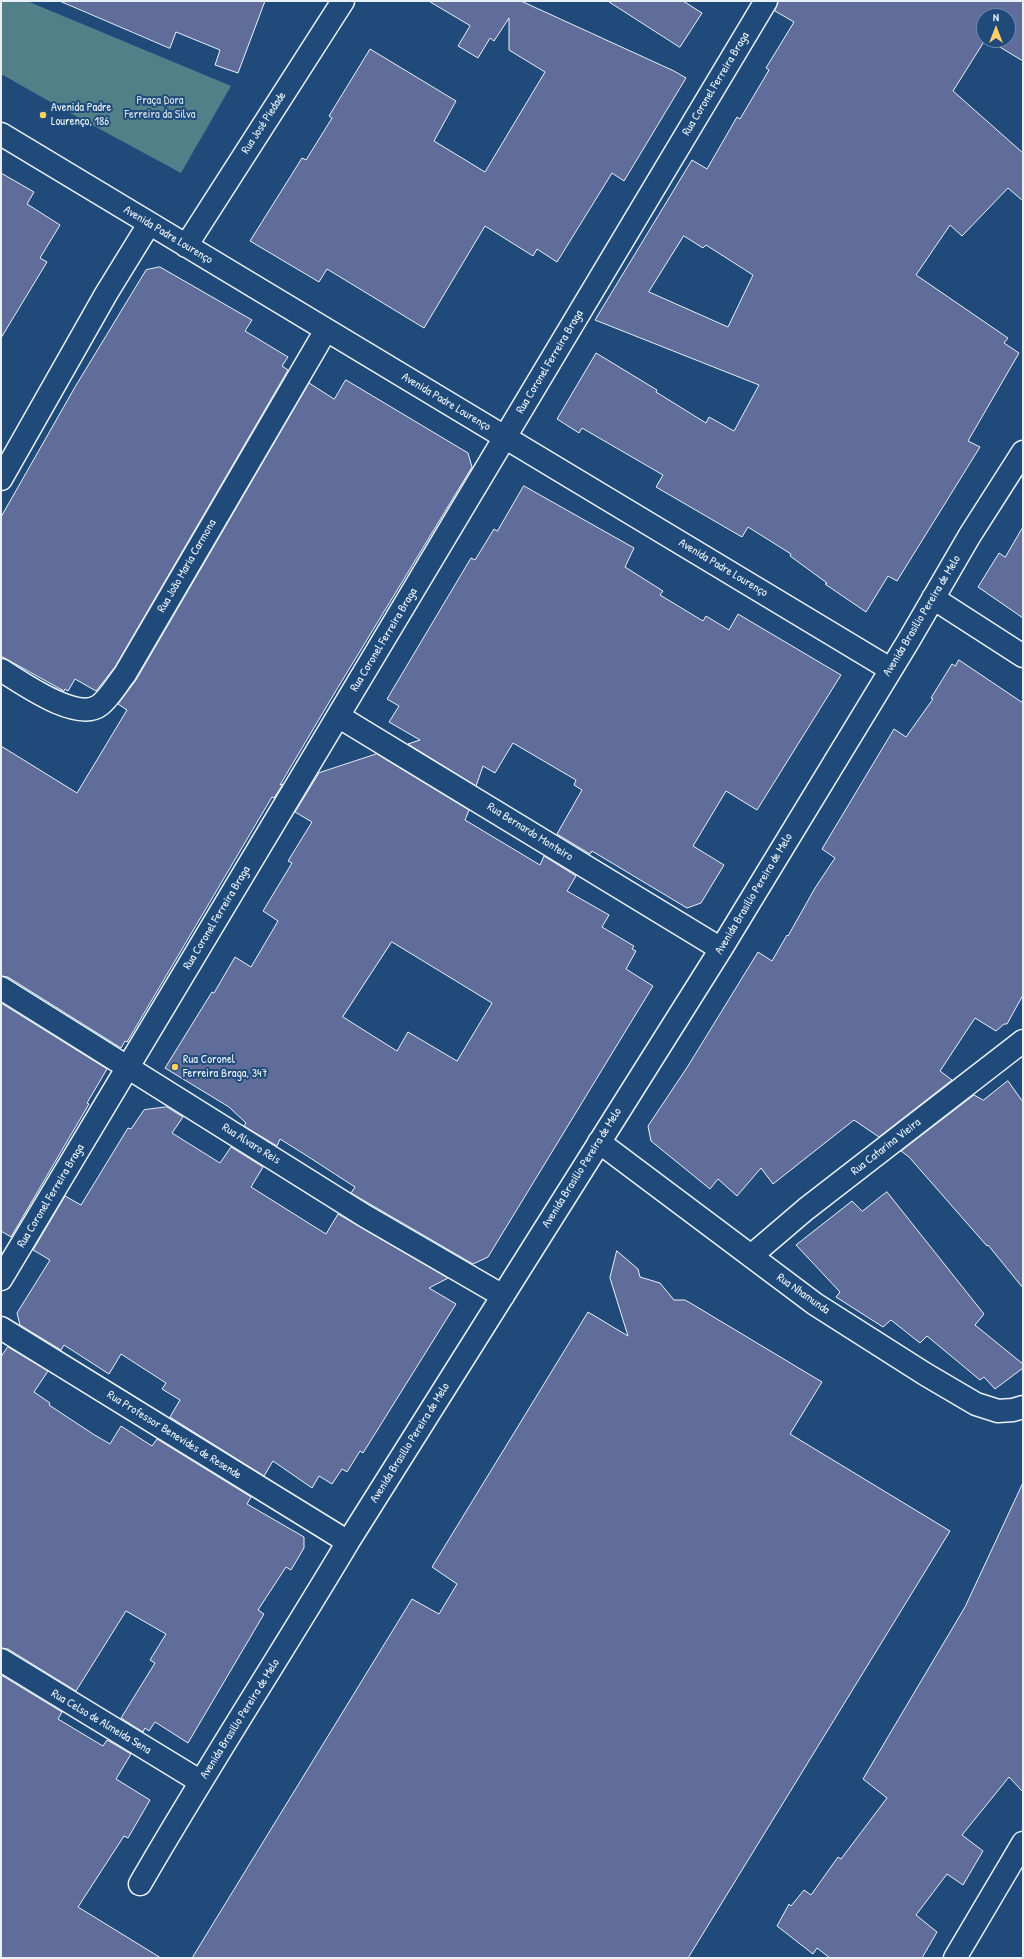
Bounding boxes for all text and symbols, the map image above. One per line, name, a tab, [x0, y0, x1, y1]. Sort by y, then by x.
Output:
north arrow	[976, 8, 1016, 48]
text: N	[993, 10, 999, 24]
street label: Rua Coronel Ferreira Braga	[679, 30, 753, 138]
street label: Rua José Piedade	[239, 89, 289, 157]
park label: Praça Dora Ferreira da Silva	[124, 94, 196, 122]
place label: Avenida Padre Lourenço, 186	[51, 101, 111, 129]
marker: Avenida Padre Lourenço, 186	[38, 110, 48, 120]
street label: Avenida Padre Lourenço	[121, 203, 215, 267]
street label: Rua Coronel Ferreira Braga	[513, 308, 587, 416]
street label: Avenida Padre Lourenço	[399, 370, 493, 434]
street label: Rua João Maria Carmona	[155, 517, 219, 615]
street label: Avenida Padre Lourenço	[676, 536, 770, 600]
street label: Avenida Brasilio Pereira de Melo	[880, 553, 964, 679]
street label: Rua Coronel Ferreira Braga	[347, 586, 421, 694]
street label: Rua Bernardo Monteiro	[484, 800, 576, 864]
street label: Avenida Brasilio Pereira de Melo	[712, 831, 796, 957]
street label: Rua Coronel Ferreira Braga	[180, 864, 254, 972]
place label: Rua Coronel Ferreira Braga, 347	[183, 1053, 268, 1081]
marker: Rua Coronel Ferreira Braga, 347	[170, 1062, 180, 1072]
street label: Avenida Brasilio Pereira de Melo	[539, 1105, 625, 1231]
street label: Rua Catarina Vieira	[848, 1115, 924, 1179]
street label: Rua Alvaro Reis	[219, 1120, 283, 1168]
street label: Rua Coronel Ferreira Braga	[14, 1142, 88, 1250]
street label: Rua Nhamunda	[774, 1270, 832, 1318]
street label: Avenida Brasilio Pereira de Melo	[367, 1380, 453, 1506]
street label: Rua Professor Benevides de Resende	[104, 1388, 244, 1482]
street label: Avenida Brasilio Pereira de Melo	[197, 1656, 283, 1782]
street label: Rua Celso de Almeida Sena	[48, 1686, 154, 1758]

